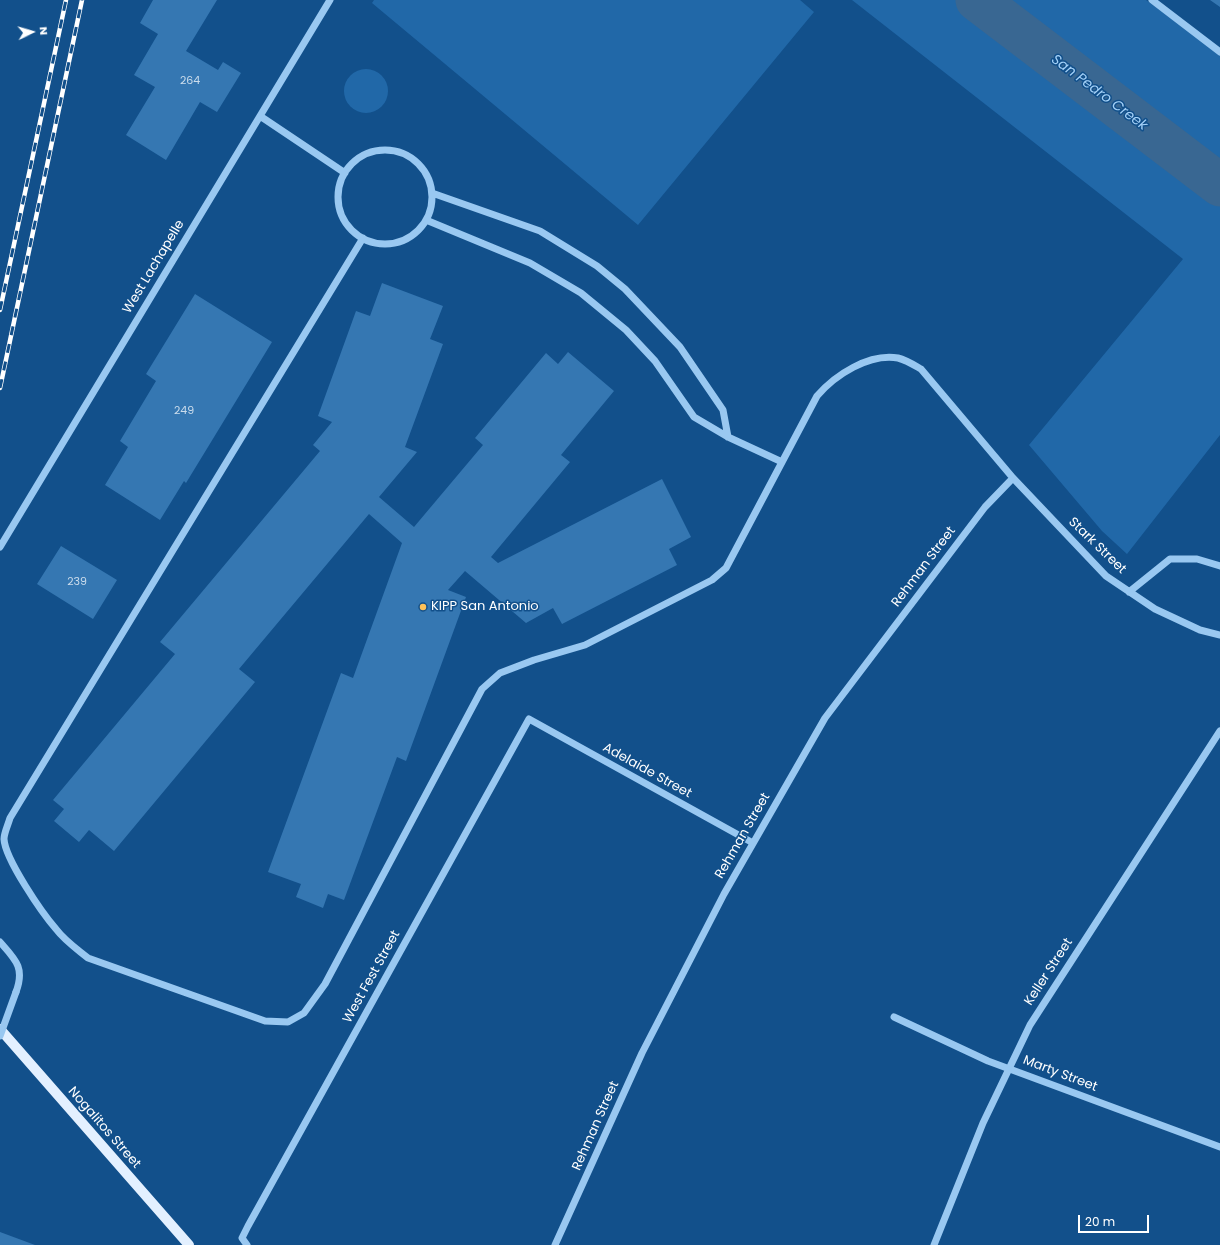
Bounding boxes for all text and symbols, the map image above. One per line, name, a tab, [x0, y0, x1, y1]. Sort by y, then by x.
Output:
north arrow	[12, 12, 52, 52]
text: N	[36, 26, 52, 36]
water label: San Pedro Creek	[1048, 51, 1150, 135]
house number: 264	[180, 74, 200, 88]
street label: West Lachapelle	[120, 217, 188, 317]
house number: 249	[174, 404, 194, 418]
street label: Stark Street	[1065, 515, 1129, 577]
street label: Rehman Street	[889, 524, 959, 610]
house number: 239	[67, 575, 87, 589]
place label: KIPP San Antonio	[431, 599, 539, 615]
marker: KIPP San Antonio	[418, 602, 428, 612]
street label: Adelaide Street	[600, 740, 694, 802]
street label: Rehman Street	[712, 790, 774, 882]
street label: West Fest Street	[340, 928, 404, 1026]
street label: Keller Street	[1022, 936, 1076, 1008]
street label: Marty Street	[1021, 1053, 1099, 1095]
street label: Rehman Street	[569, 1079, 623, 1173]
street label: Nogalitos Street	[64, 1084, 144, 1172]
scale bar	[1080, 1207, 1151, 1233]
text: 20 m	[1085, 1213, 1115, 1230]

